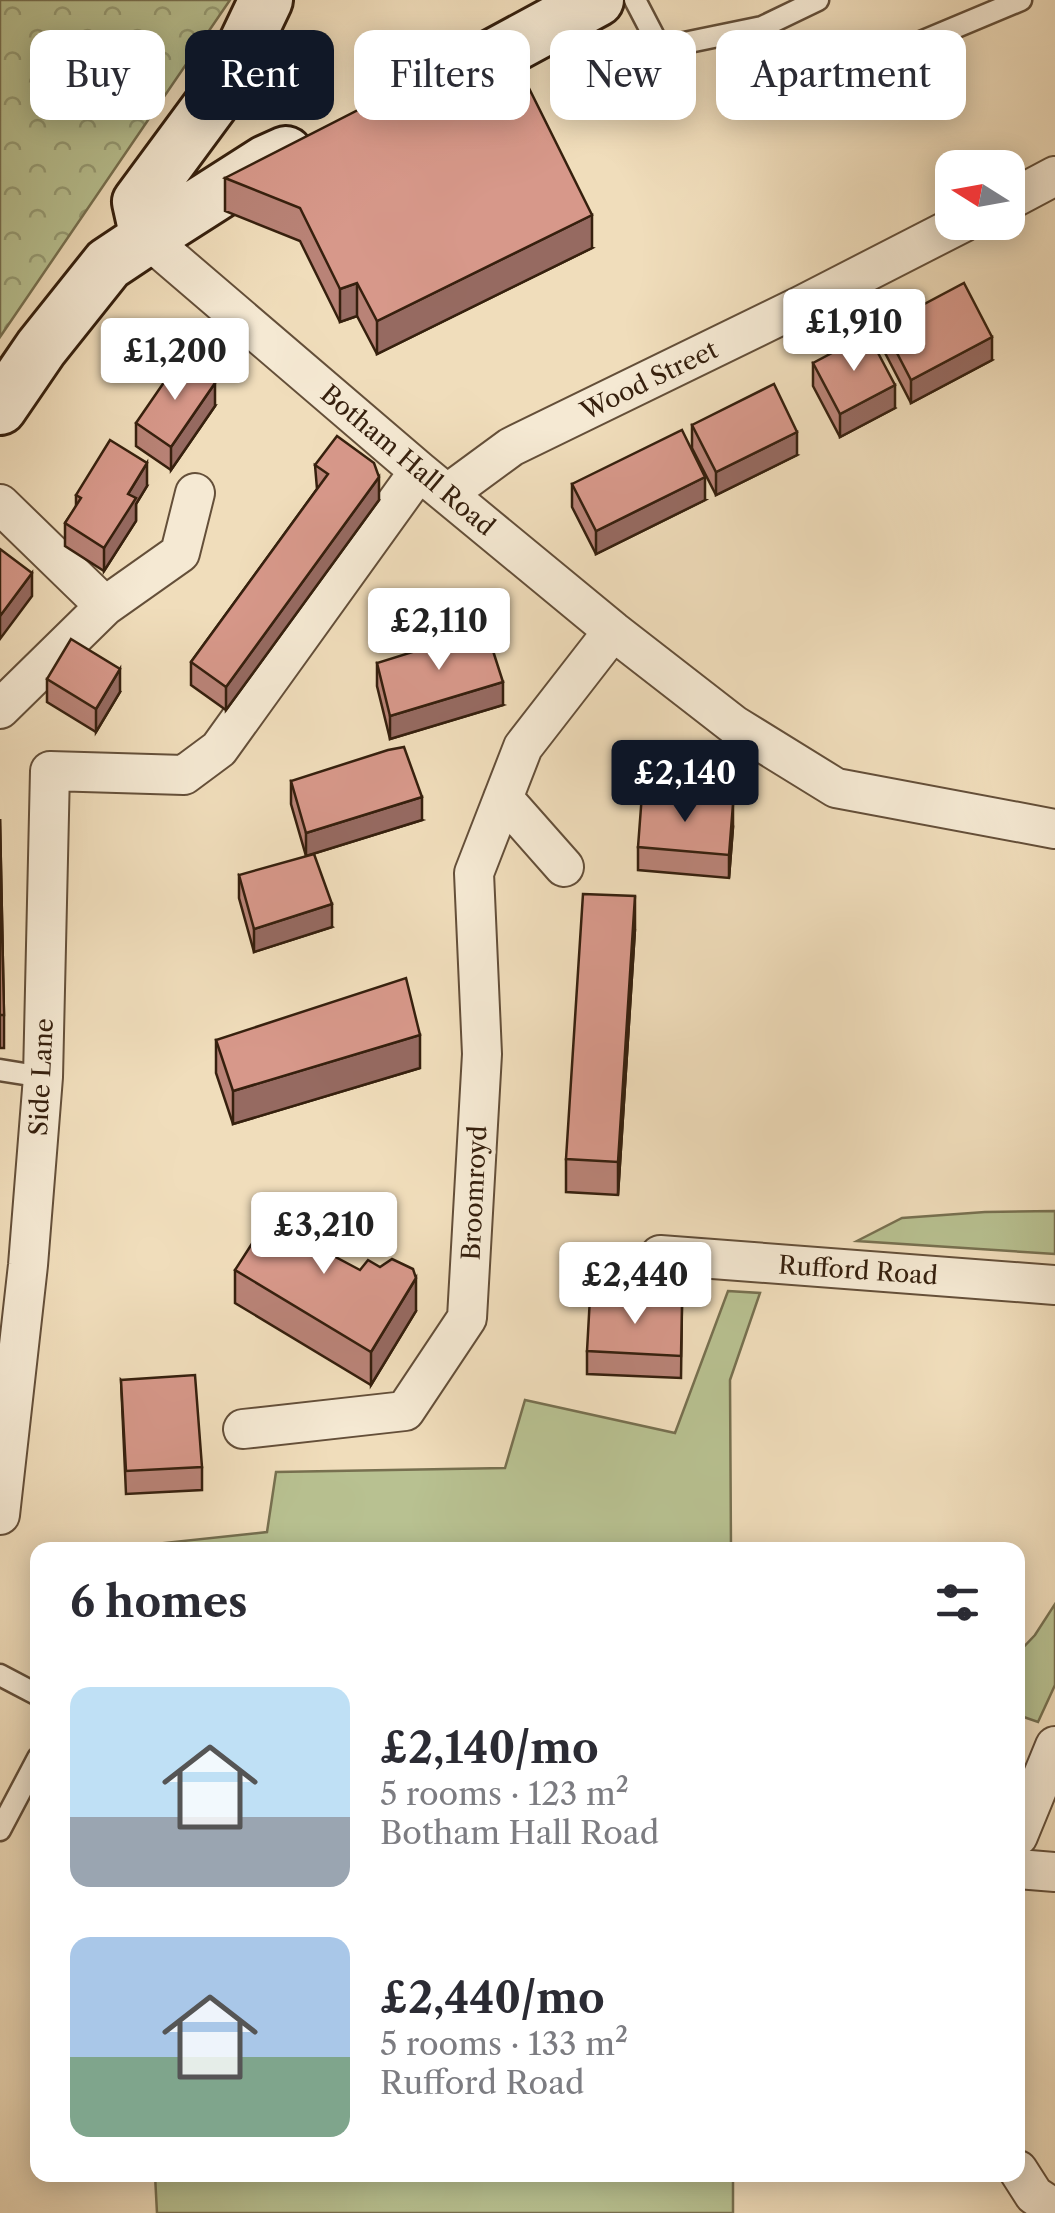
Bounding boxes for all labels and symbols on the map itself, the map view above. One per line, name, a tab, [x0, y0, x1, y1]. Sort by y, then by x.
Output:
north arrow	[935, 150, 1025, 240]
pin: £1,910	[773, 289, 935, 374]
pin: £1,200	[94, 318, 256, 403]
street label: Wood Street	[575, 334, 723, 427]
street label: Botham Hall Road	[314, 378, 501, 542]
pin: £2,110	[358, 588, 520, 673]
pin: £2,140	[604, 740, 766, 825]
street label: Side Lane	[23, 1017, 60, 1137]
street label: Broomroyd	[455, 1125, 494, 1261]
pin: £3,210	[243, 1192, 405, 1277]
pin: £2,440	[554, 1242, 716, 1327]
street label: Rufford Road	[777, 1249, 939, 1292]

